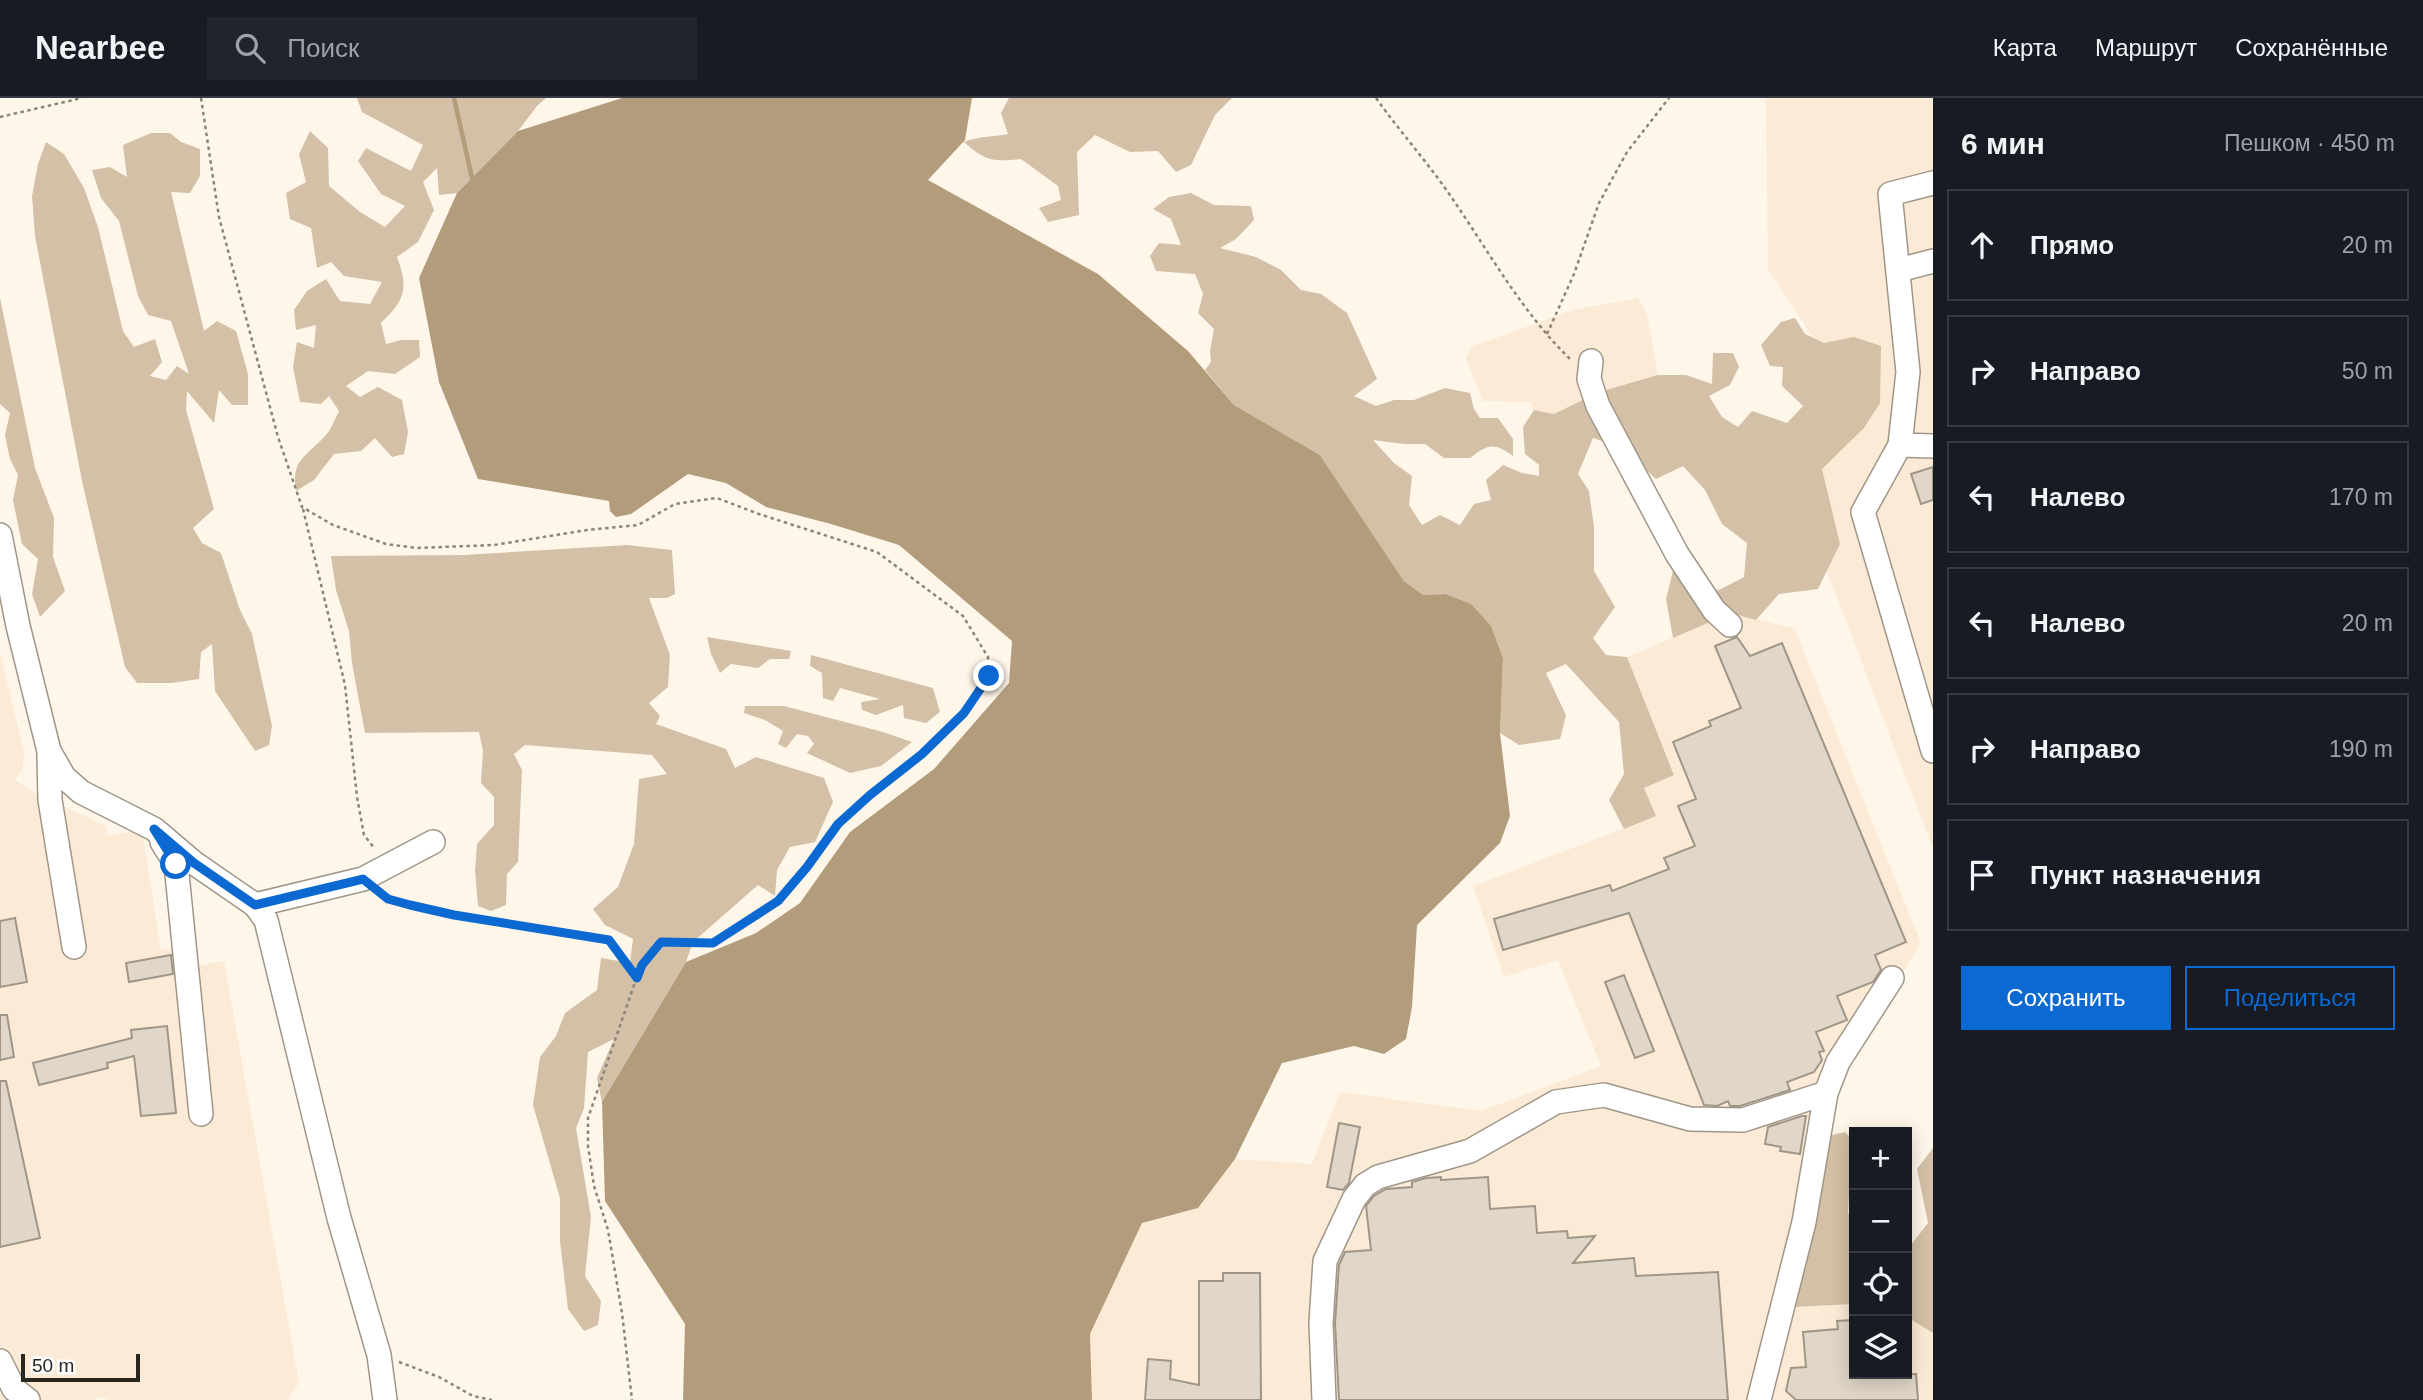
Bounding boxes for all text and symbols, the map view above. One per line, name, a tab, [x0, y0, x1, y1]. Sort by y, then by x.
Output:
search box	[207, 17, 697, 80]
text: Nearbee	[35, 29, 165, 66]
icon: search	[231, 29, 269, 67]
text: Поиск	[287, 33, 359, 63]
text: Карта	[1993, 34, 2057, 61]
text: Маршрут	[2095, 34, 2197, 61]
text: Сохранённые	[2235, 34, 2388, 61]
text: 6 мин	[1961, 127, 2045, 160]
text: Пешком · 450 m	[2224, 130, 2395, 156]
icon: ahead	[1963, 226, 2001, 264]
text: Прямо	[2030, 230, 2114, 260]
text: 20 m	[2342, 232, 2393, 258]
icon: right	[1963, 352, 2001, 390]
text: Направо	[2030, 356, 2141, 386]
text: 50 m	[2342, 358, 2393, 384]
icon: left	[1963, 478, 2001, 516]
text: Налево	[2030, 482, 2125, 512]
text: 170 m	[2329, 484, 2393, 510]
icon: left	[1963, 604, 2001, 642]
text: Налево	[2030, 608, 2125, 638]
text: 20 m	[2342, 610, 2393, 636]
route end	[973, 660, 1004, 691]
icon: right	[1963, 730, 2001, 768]
text: Направо	[2030, 734, 2141, 764]
text: 190 m	[2329, 736, 2393, 762]
route start	[160, 848, 191, 879]
icon: arrive	[1963, 856, 2001, 894]
text: Пункт назначения	[2030, 860, 2261, 890]
button: Сохранить	[1961, 966, 2171, 1030]
button: Поделиться	[2185, 966, 2395, 1030]
map controls	[1849, 1127, 1912, 1379]
button: +	[1849, 1127, 1912, 1190]
button: −	[1849, 1190, 1912, 1253]
button: locate	[1849, 1253, 1912, 1316]
button: layers	[1849, 1316, 1912, 1379]
scale bar	[21, 1351, 140, 1383]
text: 50 m	[32, 1355, 74, 1376]

